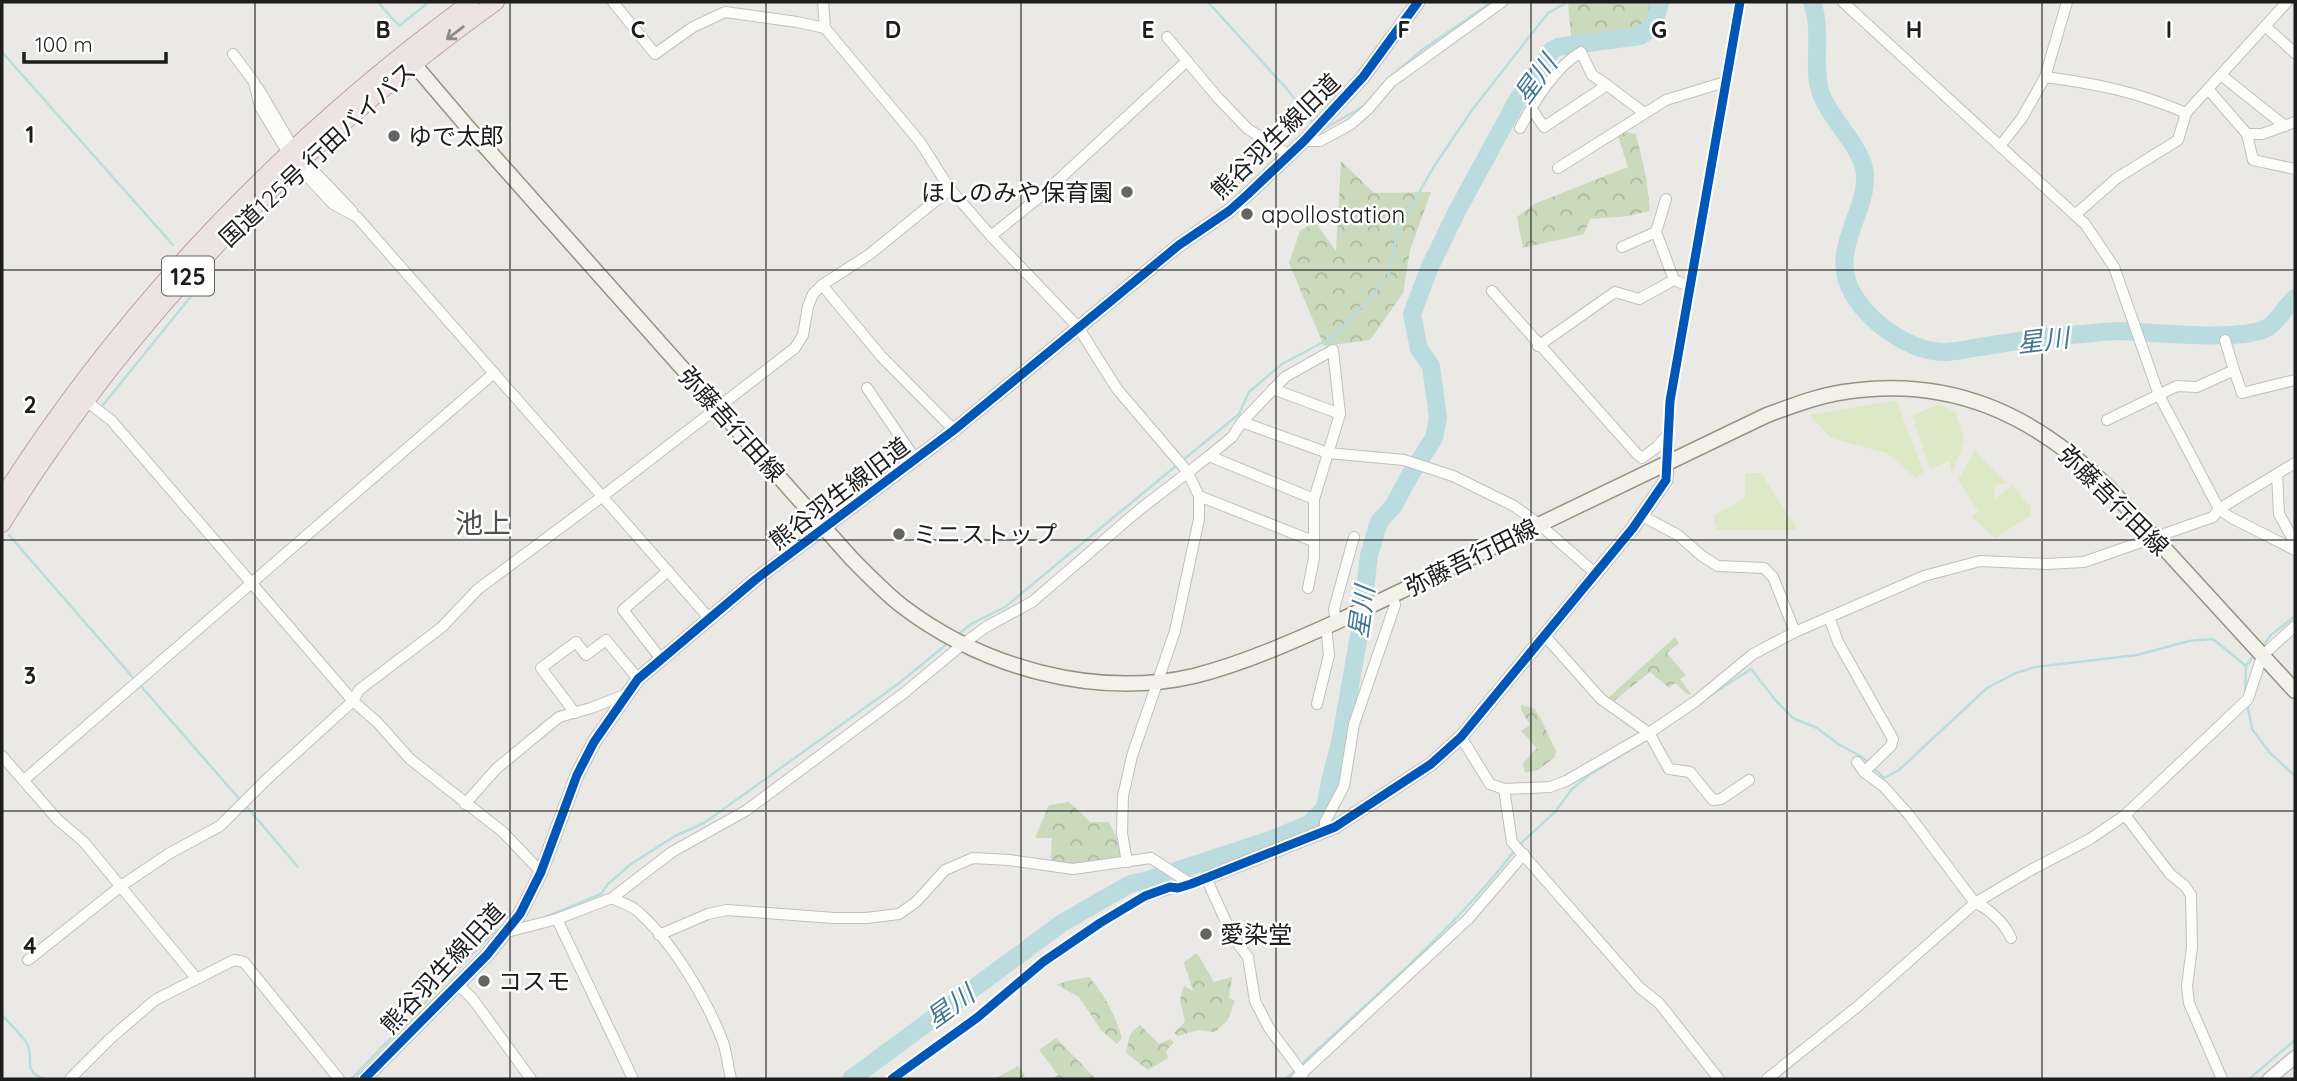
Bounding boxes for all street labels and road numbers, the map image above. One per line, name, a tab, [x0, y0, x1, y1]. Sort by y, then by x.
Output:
street label: 国道125号 行田バイパス	[213, 55, 421, 253]
street label: 熊谷羽生線旧道	[1204, 67, 1346, 205]
road number: 125	[162, 256, 214, 296]
street label: 弥藤吾行田線	[673, 360, 791, 488]
street label: 熊谷羽生線旧道	[763, 430, 915, 556]
street label: 弥藤吾行田線	[2052, 438, 2176, 562]
street label: 弥藤吾行田線	[1400, 512, 1542, 602]
street label: 熊谷羽生線旧道	[374, 896, 510, 1040]

